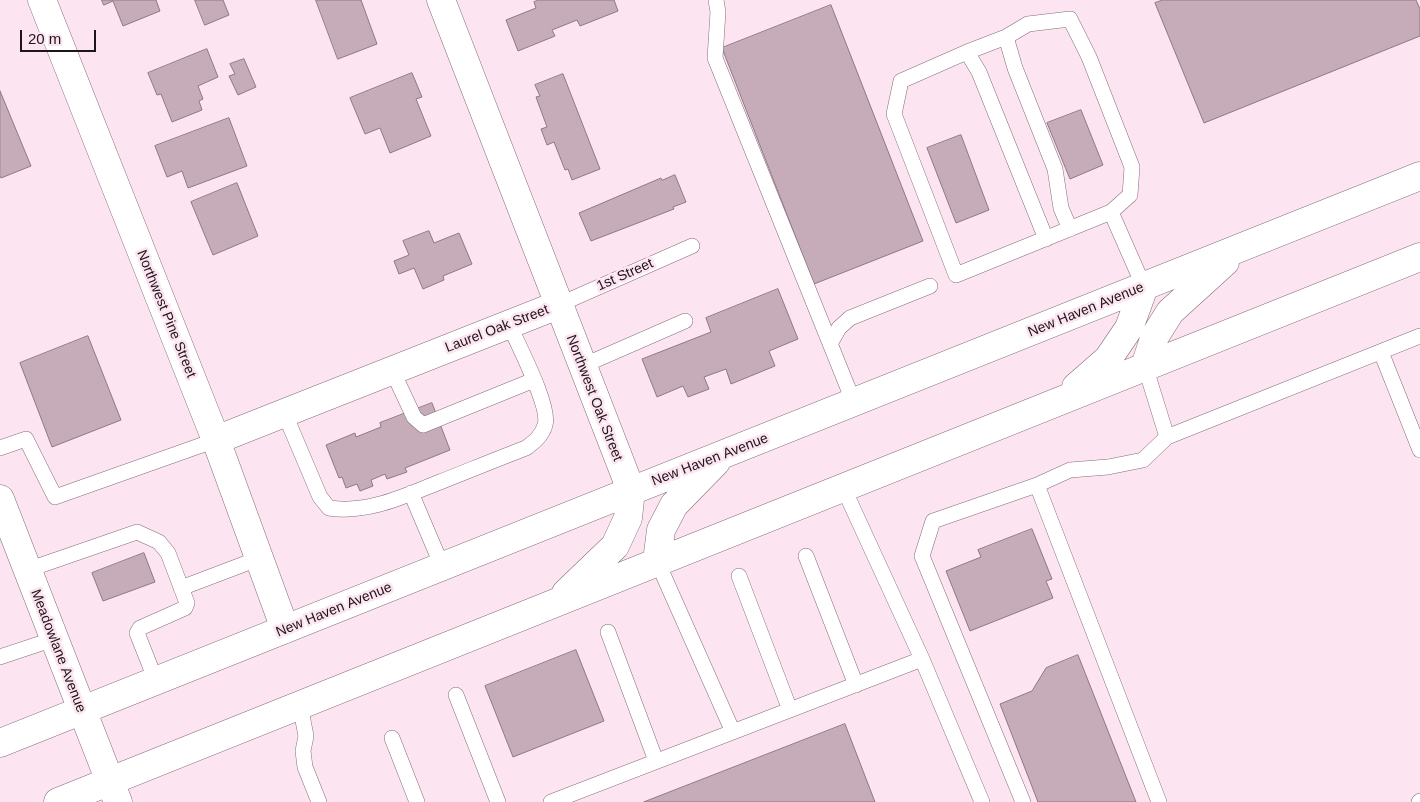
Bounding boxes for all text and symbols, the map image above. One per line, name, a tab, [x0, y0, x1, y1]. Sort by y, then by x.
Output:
scale bar	[22, 20, 99, 52]
text: 20 m	[28, 30, 61, 47]
street label: Northwest Pine Street	[133, 248, 199, 380]
street label: 1st Street	[594, 255, 656, 295]
street label: New Haven Avenue	[1026, 279, 1146, 341]
street label: Laurel Oak Street	[443, 301, 551, 357]
street label: Northwest Oak Street	[562, 333, 626, 463]
street label: New Haven Avenue	[649, 430, 771, 490]
street label: New Haven Avenue	[274, 579, 394, 641]
street label: Meadowlane Avenue	[27, 587, 89, 715]

